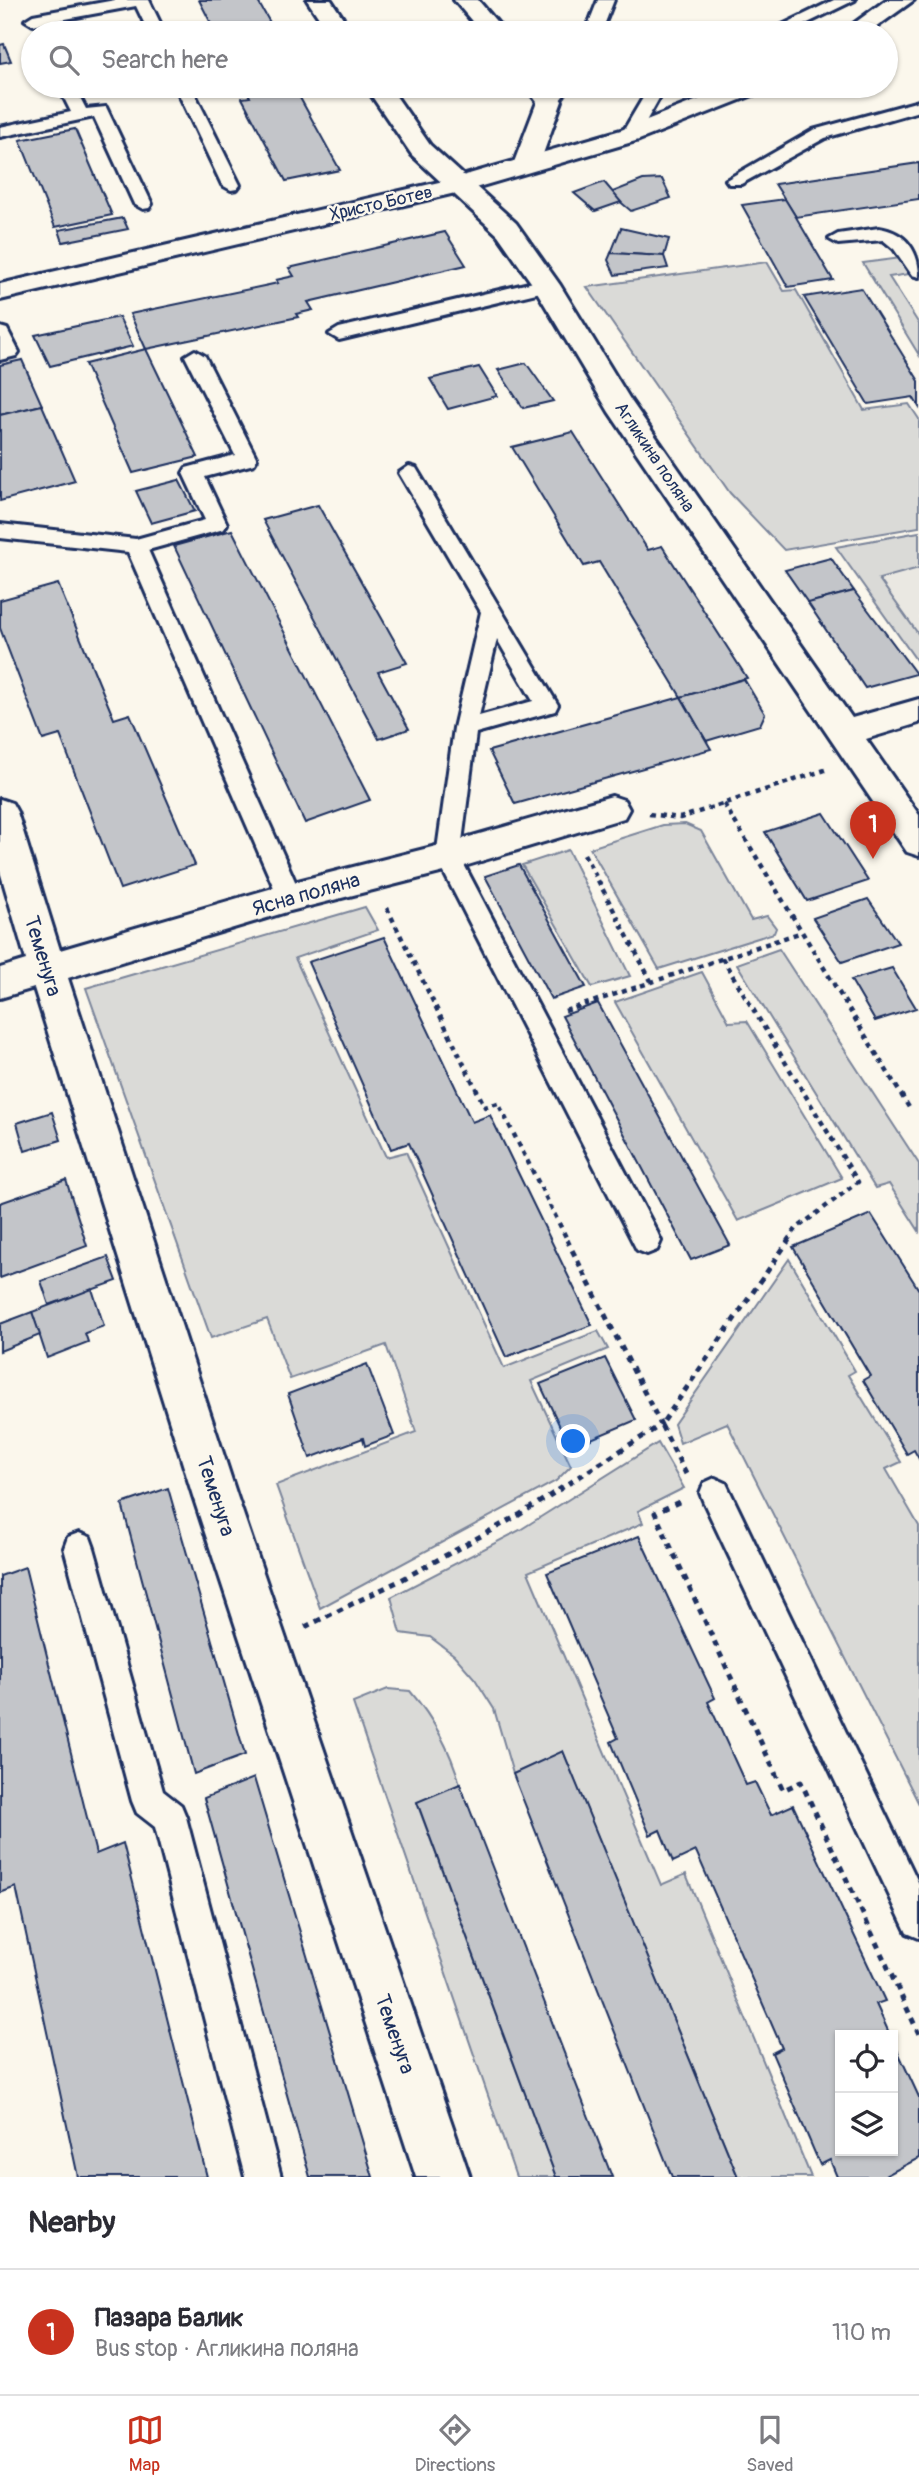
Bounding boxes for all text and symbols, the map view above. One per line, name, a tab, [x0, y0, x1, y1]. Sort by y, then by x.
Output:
search box	[21, 21, 898, 98]
icon: search	[45, 41, 83, 79]
text: Search here	[101, 44, 228, 76]
street label: Христо Ботев	[327, 180, 435, 226]
street label: Агликина поляна	[609, 398, 700, 517]
pin: 1	[850, 801, 896, 859]
street label: Ясна поляна	[249, 866, 363, 923]
street label: Теменуга	[18, 913, 68, 1000]
your location	[556, 1424, 590, 1458]
street label: Теменуга	[190, 1453, 241, 1540]
street label: Теменуга	[368, 1991, 421, 2078]
map controls	[835, 2030, 898, 2156]
button: locate	[835, 2030, 898, 2093]
button: layers	[835, 2093, 898, 2156]
text: Nearby	[28, 2204, 115, 2241]
text: Пазара Балик	[95, 2302, 244, 2334]
text: 1	[47, 2318, 56, 2347]
text: 110 m	[832, 2318, 891, 2347]
text: Bus stop · Агликина поляна	[95, 2334, 359, 2363]
tab: Map	[126, 2411, 164, 2477]
tab: Directions	[415, 2411, 495, 2477]
tab: Saved	[746, 2411, 793, 2477]

